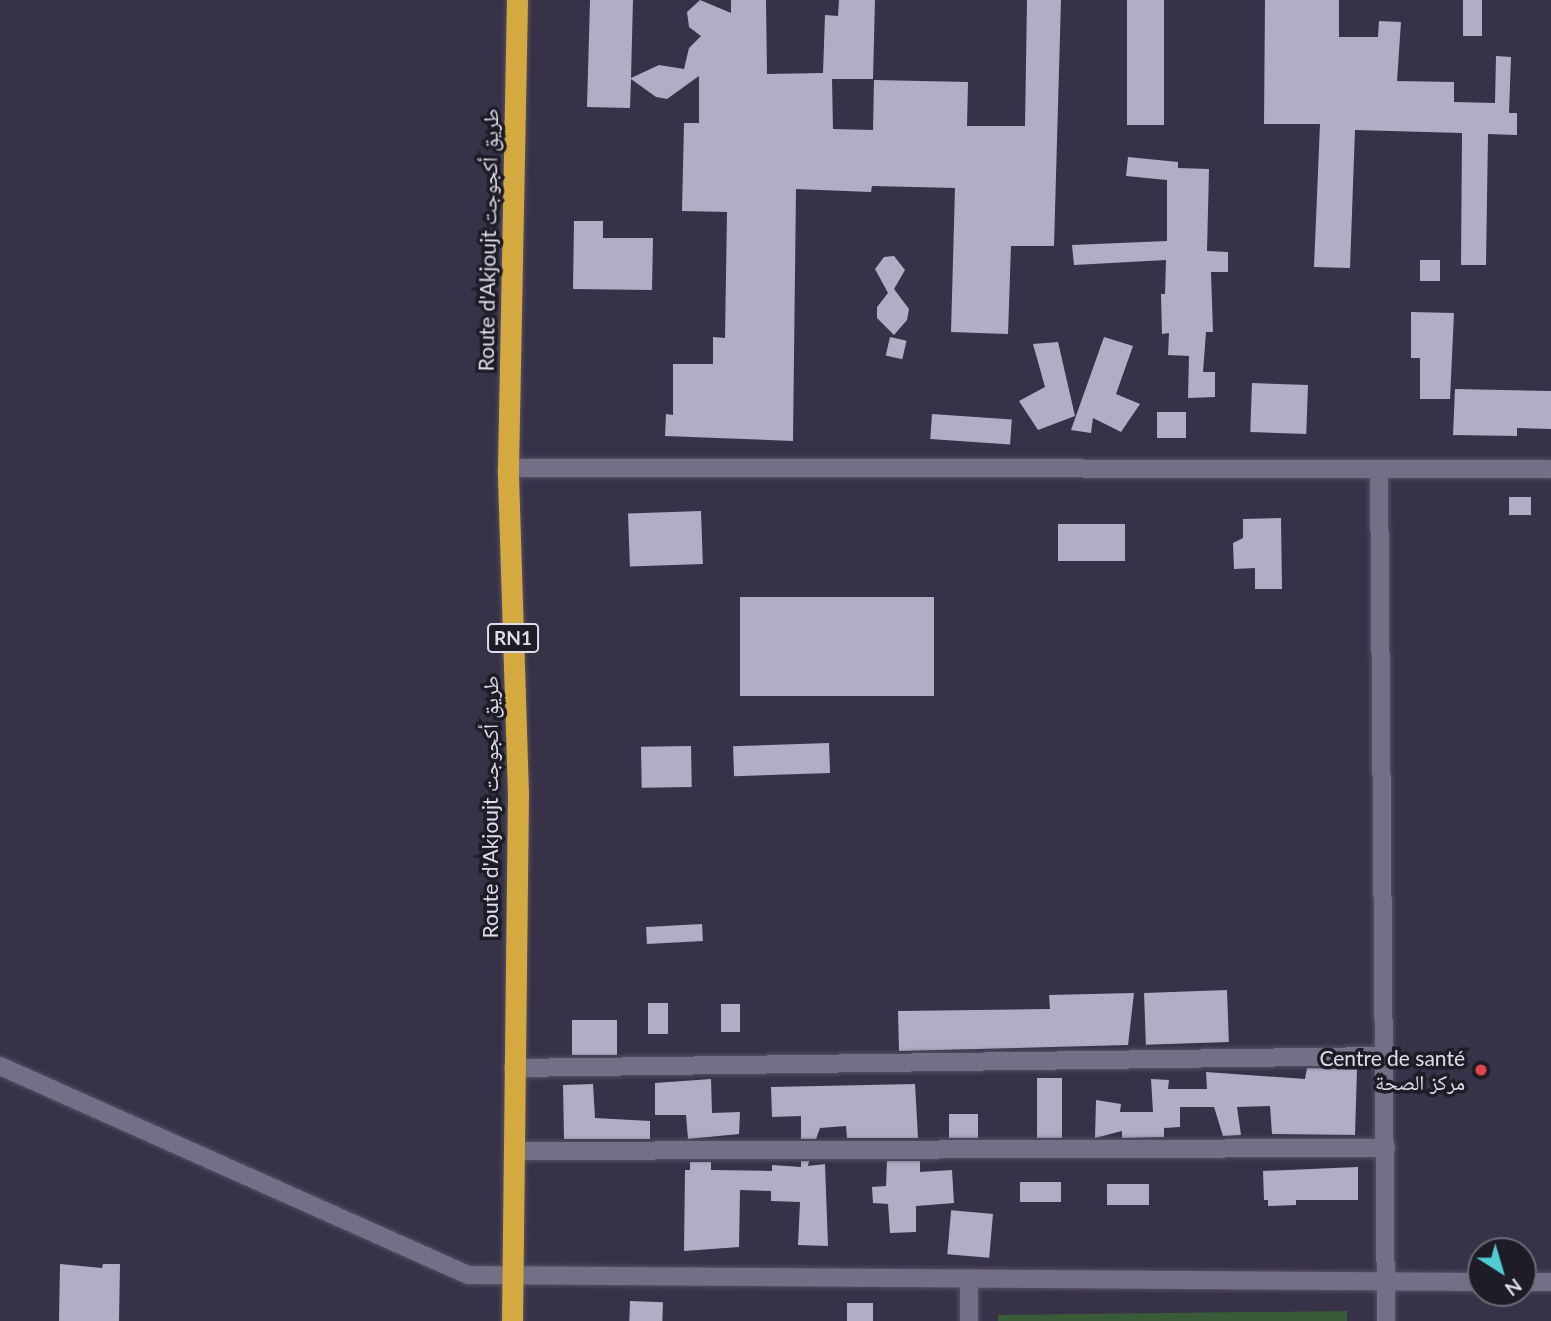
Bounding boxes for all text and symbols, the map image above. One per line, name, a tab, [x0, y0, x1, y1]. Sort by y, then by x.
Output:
street label: Route d'Akjoujt طريق أكجوجت	[473, 108, 503, 372]
road number: RN1	[487, 622, 539, 653]
street label: Route d'Akjoujt طريق أكجوجت	[477, 676, 503, 938]
place label: Centre de santé مركز الصحة	[1319, 1045, 1465, 1095]
marker: Centre de santé مركز الصحة	[1471, 1060, 1491, 1080]
north arrow	[1467, 1237, 1537, 1307]
text: N	[1501, 1274, 1527, 1301]

